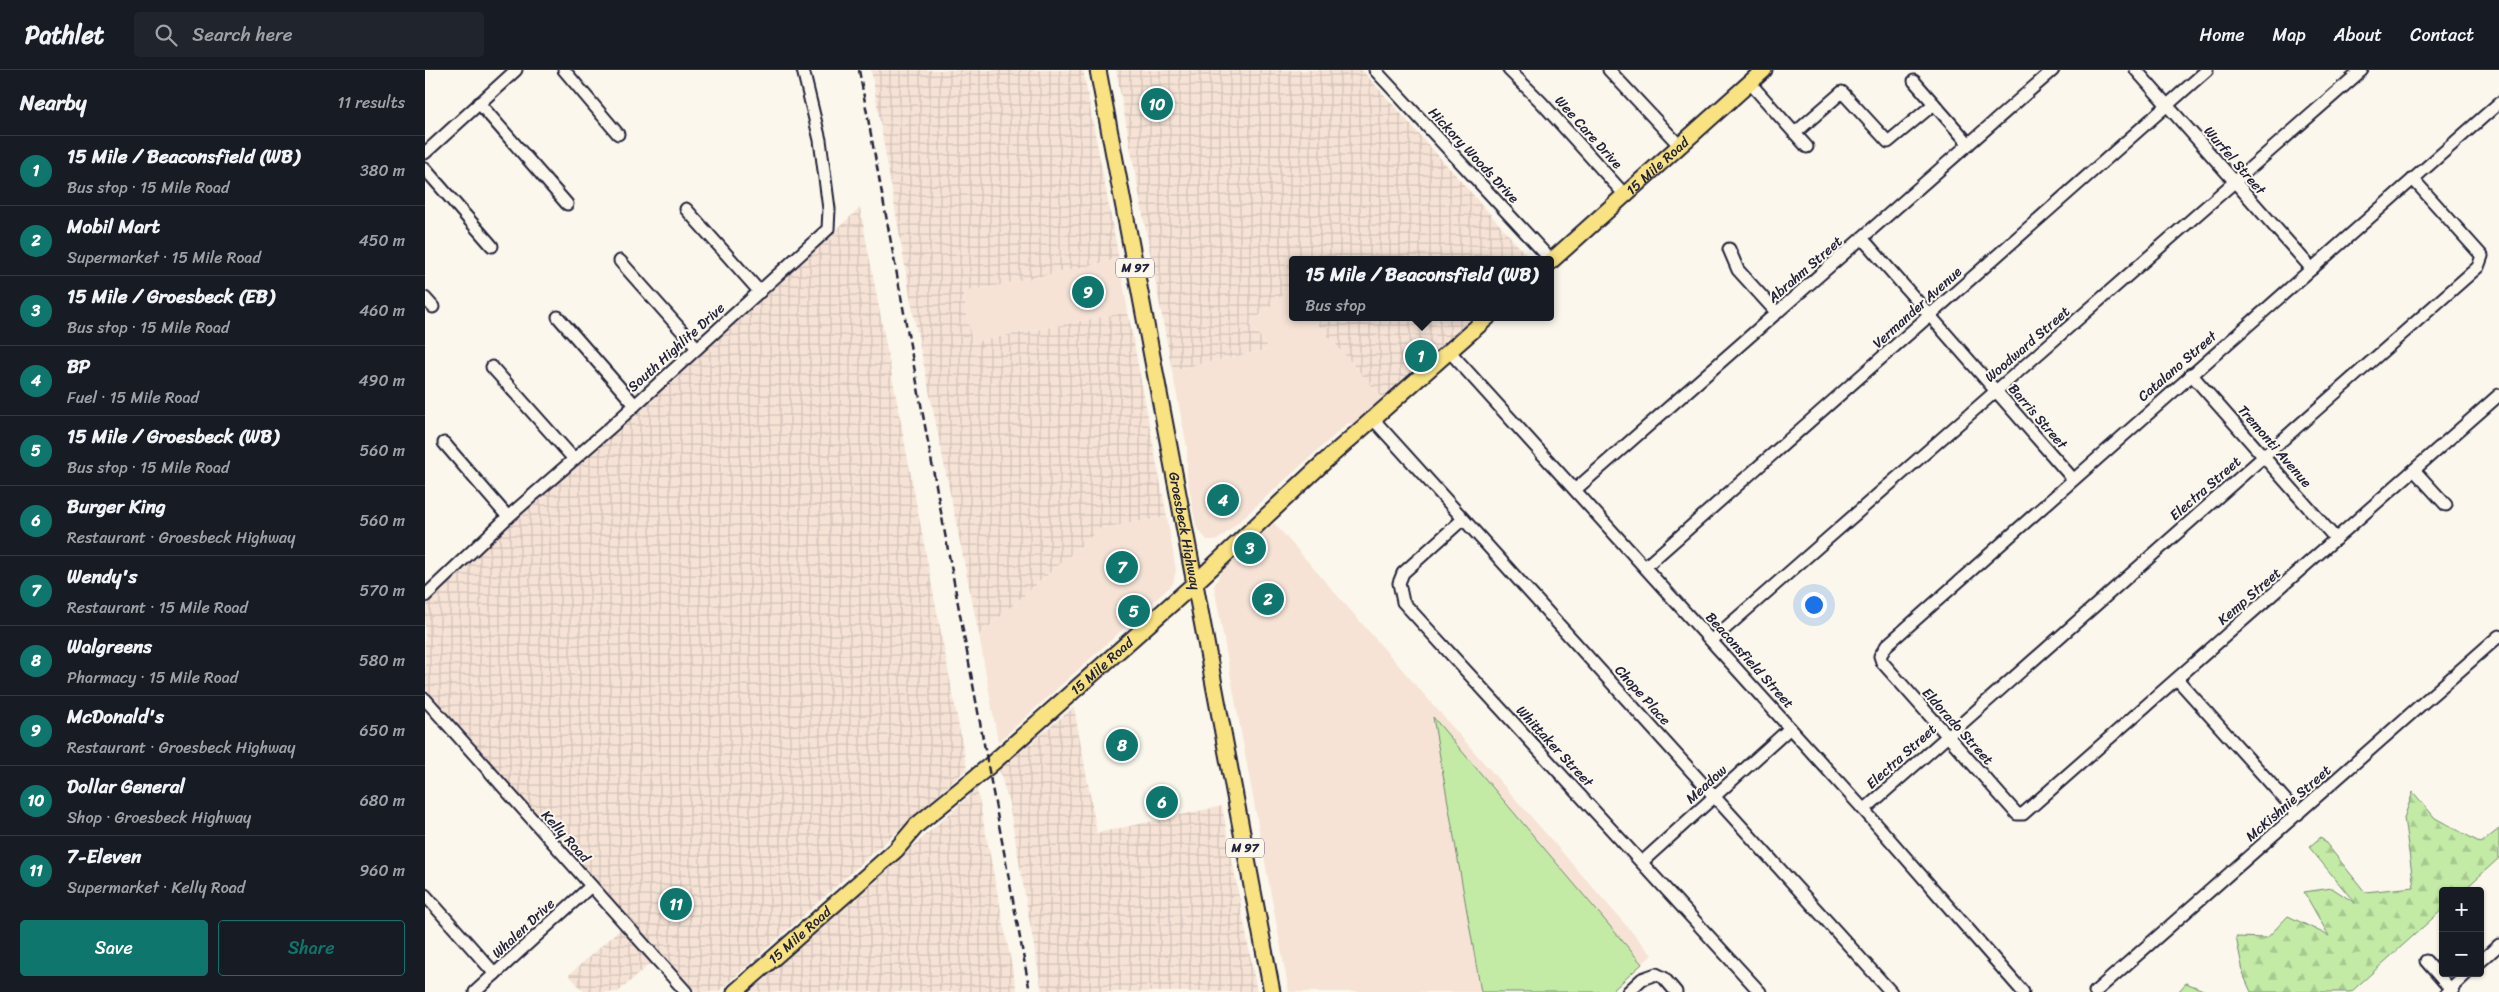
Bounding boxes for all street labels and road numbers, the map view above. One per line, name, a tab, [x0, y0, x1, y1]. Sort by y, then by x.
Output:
street label: Wee Care Drive	[1548, 90, 1629, 175]
street label: Hickory Woods Drive	[1422, 101, 1525, 210]
street label: Wurfel Street	[2197, 120, 2273, 202]
street label: 15 Mile Road	[1620, 130, 1696, 202]
street label: Abrahm Street	[1761, 230, 1848, 310]
road number: M 97	[1116, 258, 1154, 278]
street label: Vermander Avenue	[1867, 260, 1968, 355]
street label: South Highlite Drive	[622, 296, 731, 398]
street label: Woodward Street	[1979, 300, 2076, 389]
street label: Catalano Street	[2132, 324, 2224, 408]
street label: Barris Street	[2002, 378, 2074, 456]
street label: Tremonti Avenue	[2231, 399, 2318, 494]
street label: Electra Street	[2164, 450, 2247, 527]
street label: Groesbeck Highway	[1161, 470, 1208, 593]
street label: Kemp Street	[2212, 561, 2287, 631]
street label: Beaconsfield Street	[1699, 606, 1800, 715]
street label: 15 Mile Road	[1064, 630, 1141, 702]
street label: Chope Place	[1608, 659, 1677, 732]
street label: Eldorado Street	[1916, 682, 2000, 771]
street label: Whittaker Street	[1510, 699, 1600, 794]
street label: Electra Street	[1860, 717, 1943, 795]
street label: Meadow	[1680, 758, 1733, 810]
street label: McKishnie Street	[2240, 759, 2337, 848]
street label: Kelly Road	[535, 804, 598, 870]
road number: M 97	[1226, 838, 1264, 858]
street label: Whalen Drive	[486, 892, 561, 965]
street label: 15 Mile Road	[762, 899, 839, 971]

